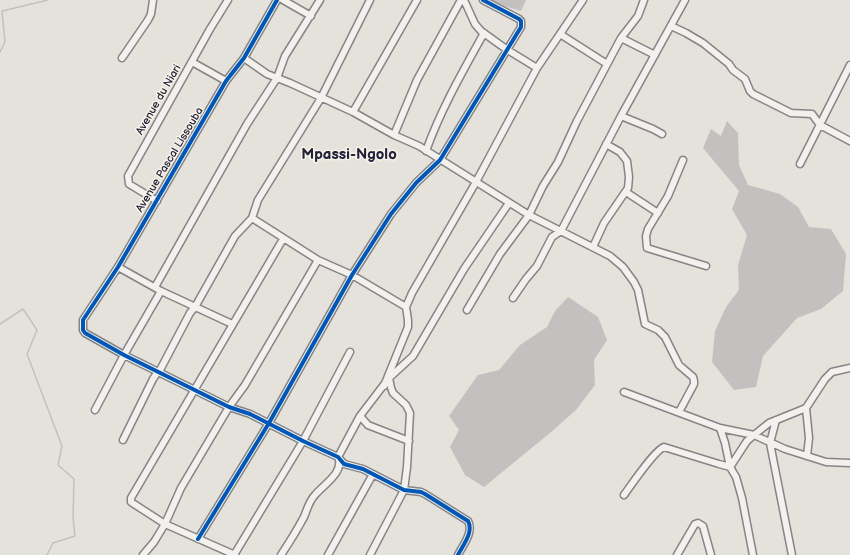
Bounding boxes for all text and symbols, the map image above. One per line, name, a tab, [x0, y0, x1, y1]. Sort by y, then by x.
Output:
street label: Avenue du Niari	[134, 63, 184, 137]
street label: Avenue Pascal Lissouba	[133, 105, 207, 215]
district label: Mpassi-Ngolo	[301, 146, 397, 164]

